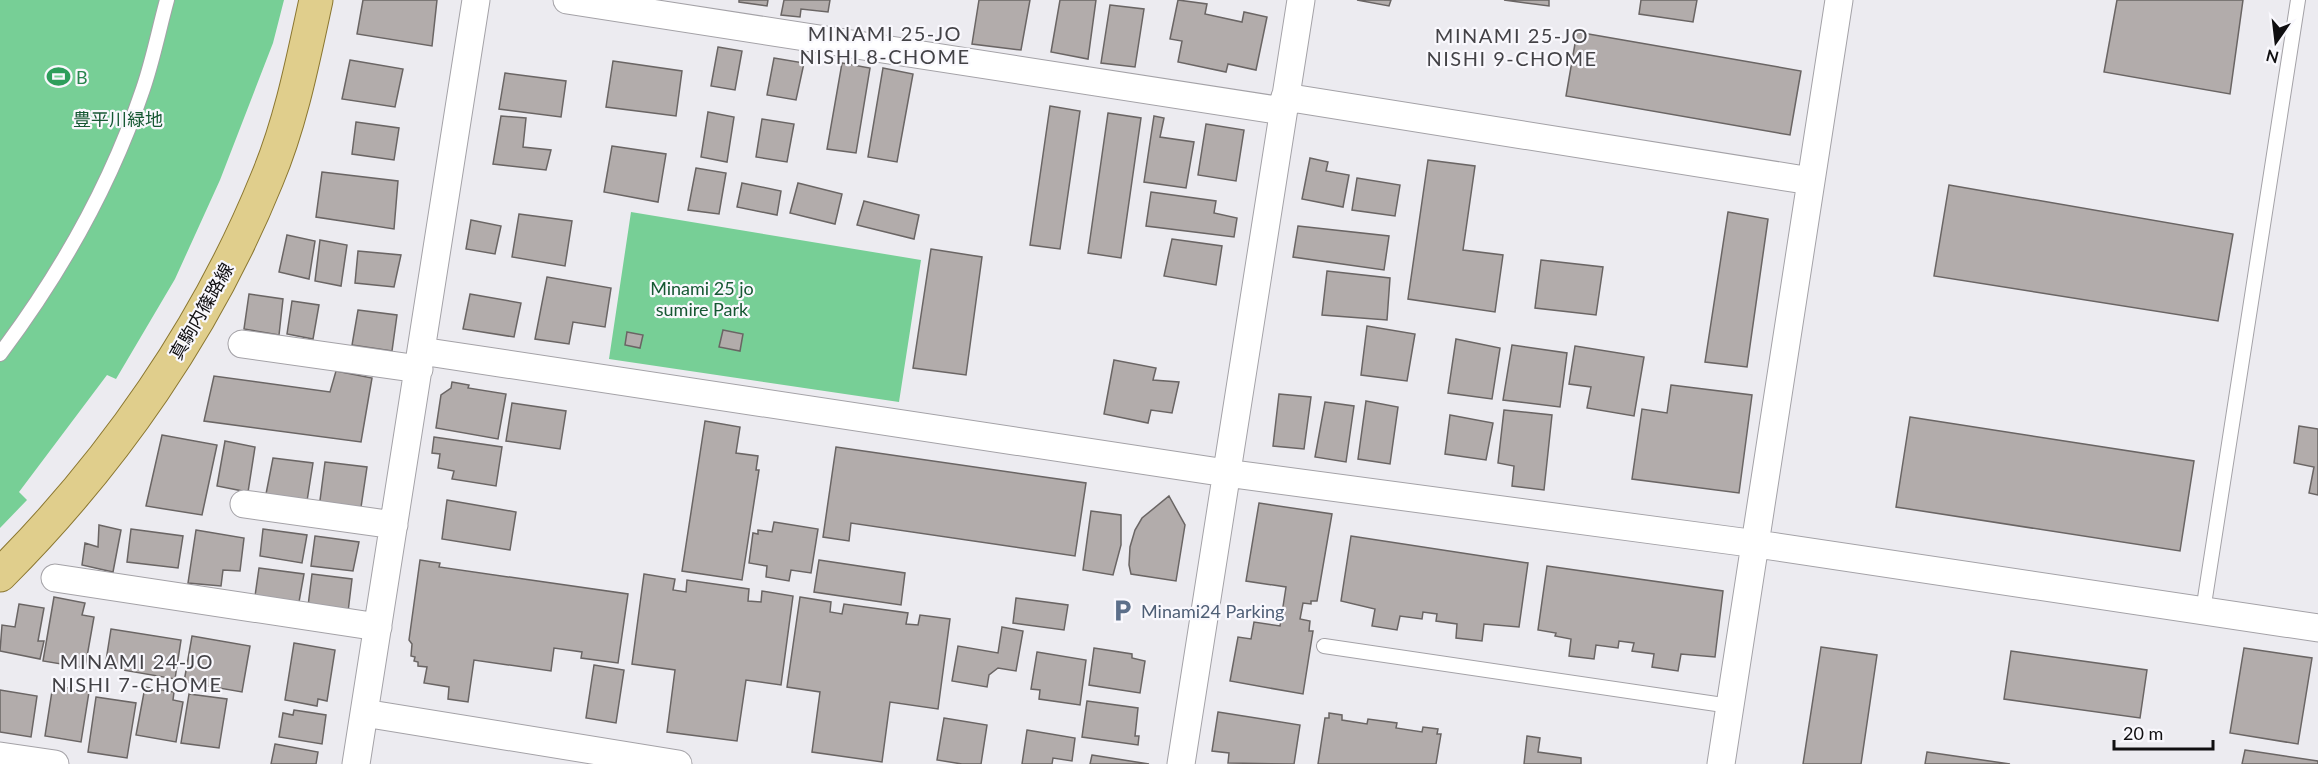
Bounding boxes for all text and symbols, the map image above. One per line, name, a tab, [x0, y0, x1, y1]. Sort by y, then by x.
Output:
north arrow	[2246, 12, 2306, 72]
district label: MINAMI 25-JO NISHI 8-CHOME	[800, 21, 971, 68]
district label: MINAMI 25-JO NISHI 9-CHOME	[1427, 23, 1598, 70]
text: N	[2264, 46, 2281, 68]
sports icon: B	[45, 64, 71, 90]
place label: B	[76, 66, 88, 88]
park label: 豊平川緑地	[73, 108, 163, 130]
street label: 真駒内篠路線	[164, 259, 238, 363]
park label: Minami 25 jo sumire Park	[650, 277, 754, 320]
parking icon: Minami24 Parking	[1110, 598, 1136, 624]
place label: Minami24 Parking	[1141, 600, 1284, 622]
district label: MINAMI 24-JO NISHI 7-CHOME	[52, 649, 223, 696]
scale bar	[2114, 713, 2213, 751]
text: 20 m	[2123, 722, 2163, 744]

